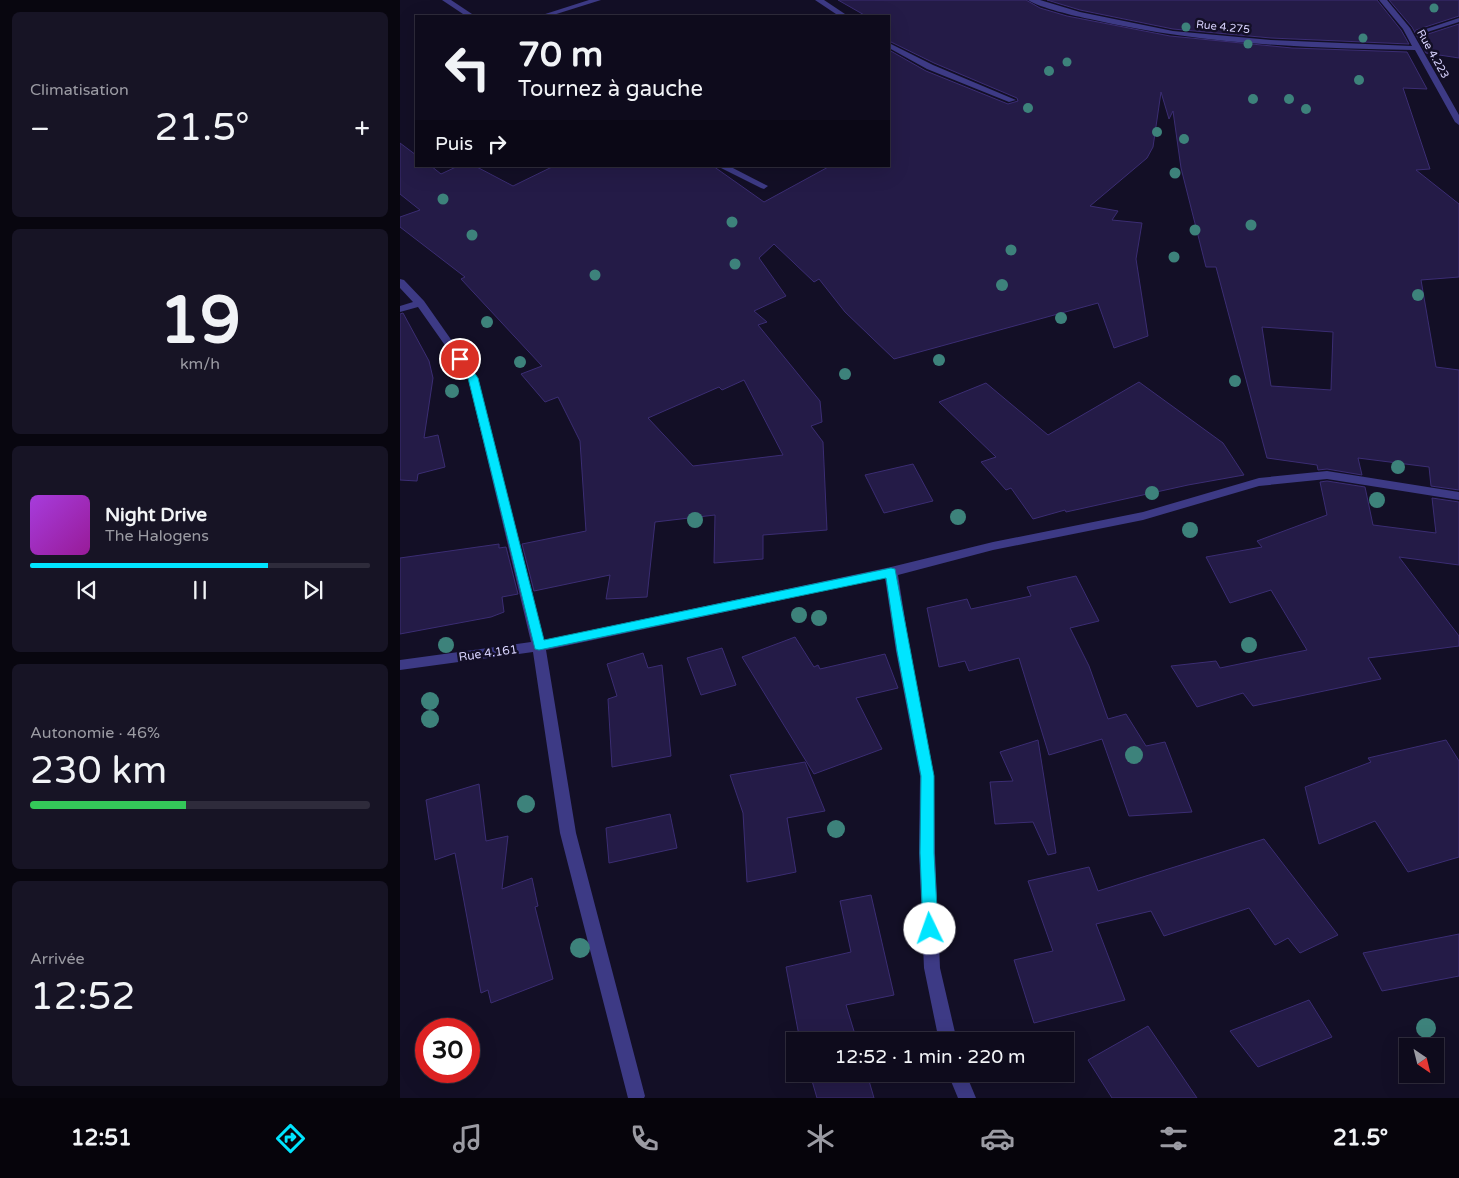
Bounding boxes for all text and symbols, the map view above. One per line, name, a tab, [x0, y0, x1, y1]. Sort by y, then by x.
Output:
street label: Rue 4.275	[1195, 18, 1251, 36]
street label: Rue 4.223	[1414, 27, 1452, 81]
text: 70 m	[518, 34, 603, 76]
icon: left	[435, 35, 500, 100]
text: Tournez à gauche	[518, 76, 703, 102]
text: Climatisation	[30, 80, 129, 100]
text: 21.5°	[155, 105, 250, 151]
text: −	[30, 112, 50, 146]
text: +	[354, 112, 370, 146]
icon: right	[483, 130, 511, 158]
text: Puis	[435, 133, 473, 155]
text: 19	[159, 282, 241, 361]
pin	[439, 338, 481, 380]
icon: arrive	[446, 345, 474, 373]
text: km/h	[180, 354, 220, 374]
text: Night Drive	[105, 504, 207, 526]
text: The Halogens	[105, 526, 209, 546]
icon: previous	[73, 576, 101, 604]
icon: pause	[186, 576, 214, 604]
icon: next	[299, 576, 327, 604]
street label: Rue 4.161	[458, 642, 518, 664]
text: Autonomie · 46%	[30, 723, 160, 743]
text: 230 km	[30, 748, 167, 794]
position arrow	[903, 902, 955, 954]
text: Arrivée	[30, 949, 85, 969]
text: 12:52	[30, 974, 135, 1020]
speed limit sign: 30	[415, 1018, 480, 1083]
north arrow	[1399, 1038, 1444, 1082]
map controls	[1399, 1038, 1444, 1083]
text: 12:52 · 1 min · 220 m	[834, 1046, 1026, 1068]
icon: directions	[273, 1121, 308, 1156]
icon: music	[450, 1121, 485, 1156]
icon: phone	[627, 1121, 662, 1156]
icon: climate	[803, 1121, 838, 1156]
icon: car	[980, 1121, 1015, 1156]
icon: filters	[1156, 1121, 1191, 1156]
text: 12:51	[71, 1125, 132, 1151]
text: 21.5°	[1333, 1125, 1388, 1151]

